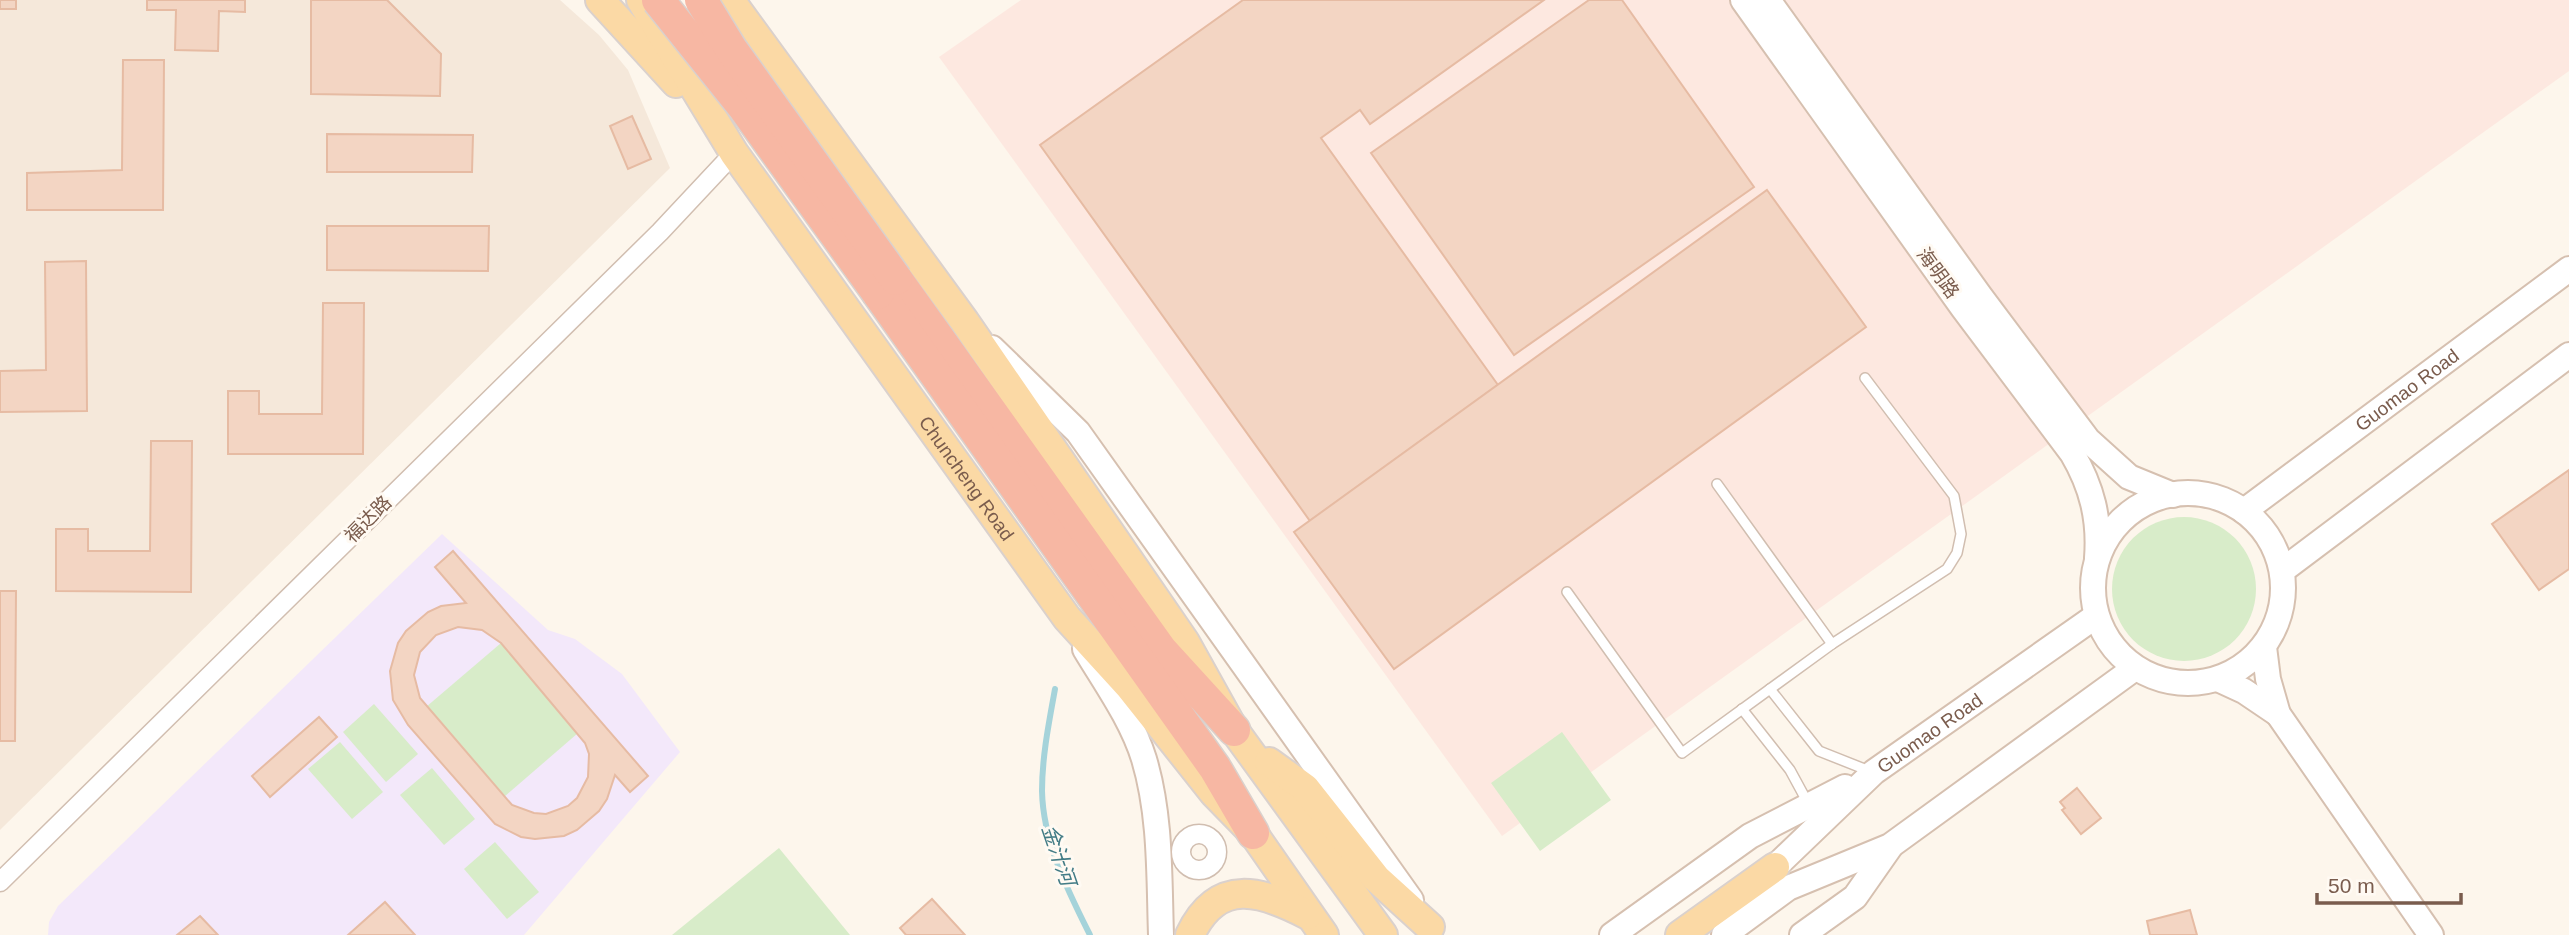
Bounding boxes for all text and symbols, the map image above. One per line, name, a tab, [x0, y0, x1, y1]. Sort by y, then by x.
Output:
street label: 海明路	[1913, 244, 1963, 302]
street label: Guomao Road	[2351, 344, 2463, 435]
street label: Chuncheng Road	[915, 412, 1018, 544]
street label: 福达路	[340, 491, 396, 547]
street label: Guomao Road	[1873, 689, 1986, 777]
water label: 金汁河	[1038, 821, 1081, 892]
scale bar	[2317, 862, 2460, 906]
text: 50 m	[2328, 874, 2375, 897]

